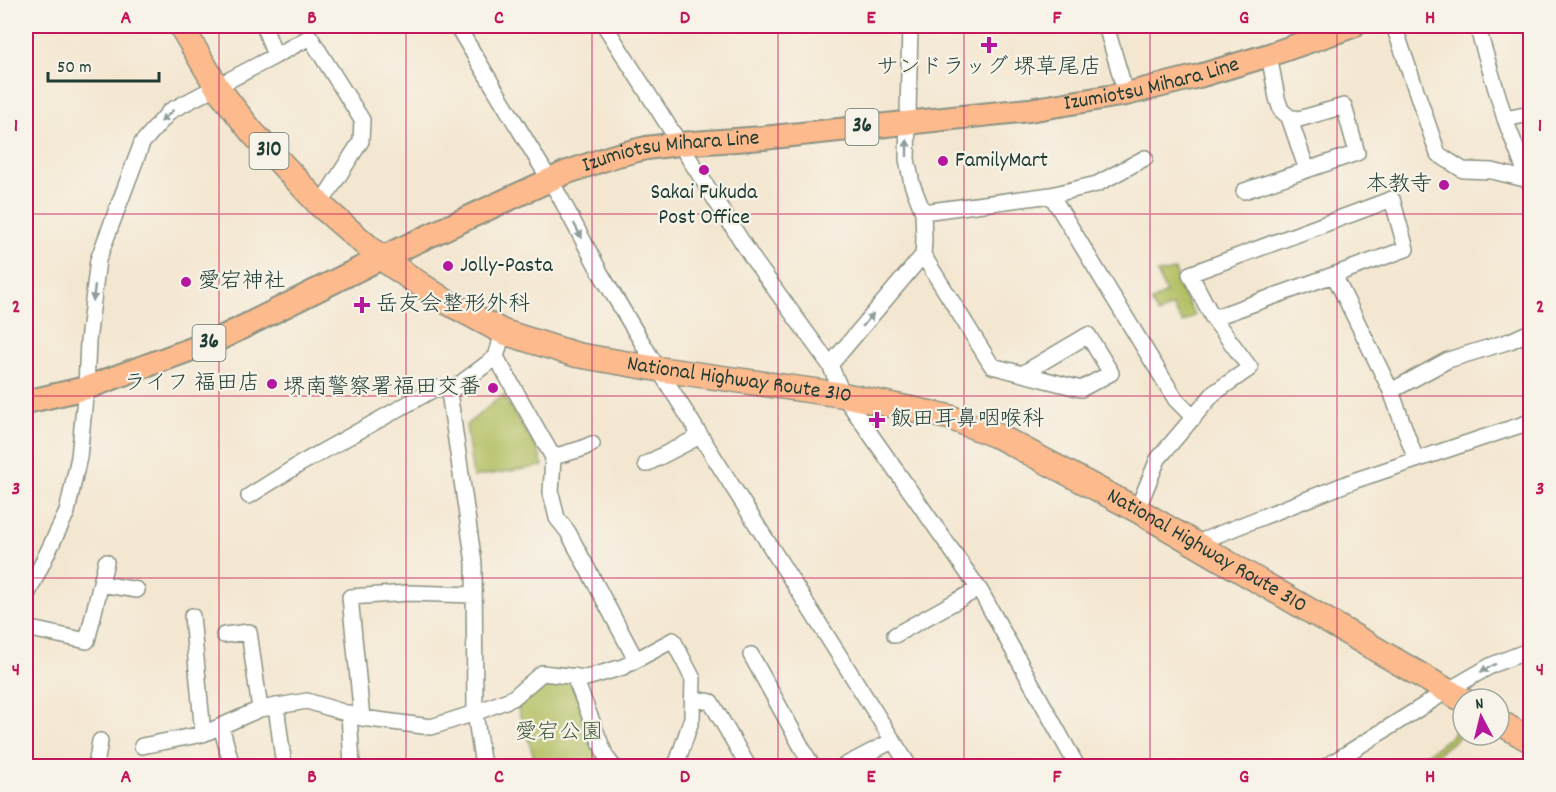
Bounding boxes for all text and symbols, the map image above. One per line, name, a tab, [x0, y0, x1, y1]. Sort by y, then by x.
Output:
text: A	[121, 5, 132, 33]
text: B	[307, 5, 317, 33]
text: C	[494, 5, 504, 33]
text: D	[680, 5, 691, 33]
text: E	[866, 5, 876, 33]
text: F	[1053, 5, 1063, 33]
text: G	[1239, 5, 1249, 33]
text: H	[1425, 5, 1435, 33]
marker: サンドラッグ 堺草尾店	[982, 38, 996, 52]
scale bar	[48, 45, 159, 83]
street label: Izumiotsu Mihara Line	[1061, 49, 1243, 120]
place label: サンドラッグ 堺草尾店	[876, 53, 1102, 84]
text: 50 m	[57, 56, 92, 81]
one-way arrow	[159, 109, 174, 123]
road number: 36	[846, 109, 878, 145]
text: 1	[14, 113, 18, 141]
text: 1	[1538, 113, 1542, 141]
street label: Izumiotsu Mihara Line	[578, 123, 760, 181]
road number: 310	[250, 133, 288, 169]
one-way arrow	[902, 138, 912, 157]
place label: FamilyMart	[955, 146, 1048, 177]
marker: FamilyMart	[936, 154, 950, 168]
marker: Sakai Fukuda Post Office	[697, 163, 711, 177]
place label: 本教寺	[1366, 170, 1432, 201]
place label: Sakai Fukuda Post Office	[651, 178, 758, 234]
marker: 本教寺	[1437, 178, 1451, 192]
one-way arrow	[574, 223, 583, 240]
place label: Jolly-Pasta	[460, 251, 553, 282]
marker: Jolly-Pasta	[441, 259, 455, 273]
place label: 愛宕神社	[198, 267, 286, 298]
marker: 愛宕神社	[179, 275, 193, 289]
one-way arrow	[90, 283, 99, 302]
place label: 岳友会整形外科	[376, 290, 530, 321]
text: 2	[12, 294, 20, 322]
text: 2	[1536, 294, 1544, 322]
marker: 岳友会整形外科	[353, 296, 371, 314]
one-way arrow	[861, 312, 874, 328]
road number: 36	[192, 325, 226, 361]
street label: National Highway Route 310	[624, 348, 855, 412]
place label: ライフ 福田店	[124, 369, 260, 400]
place label: 堺南警察署福田交番	[283, 373, 481, 404]
marker: ライフ 福田店	[265, 377, 279, 391]
marker: 堺南警察署福田交番	[486, 381, 500, 395]
place label: 飯田耳鼻咽喉科	[890, 405, 1044, 436]
marker: 飯田耳鼻咽喉科	[868, 411, 886, 429]
text: 3	[12, 476, 20, 504]
text: 3	[1536, 476, 1544, 504]
street label: National Highway Route 310	[1101, 481, 1313, 621]
text: 4	[12, 657, 20, 685]
text: 4	[1536, 657, 1544, 685]
one-way arrow	[1479, 663, 1496, 673]
north arrow	[1451, 687, 1511, 747]
text: N	[1474, 693, 1485, 716]
park label: 愛宕公園	[515, 718, 603, 749]
text: A	[121, 764, 132, 792]
text: B	[307, 764, 317, 792]
text: C	[494, 764, 504, 792]
text: D	[680, 764, 691, 792]
text: E	[866, 764, 876, 792]
text: F	[1053, 764, 1063, 792]
text: G	[1239, 764, 1249, 792]
text: H	[1425, 764, 1435, 792]

